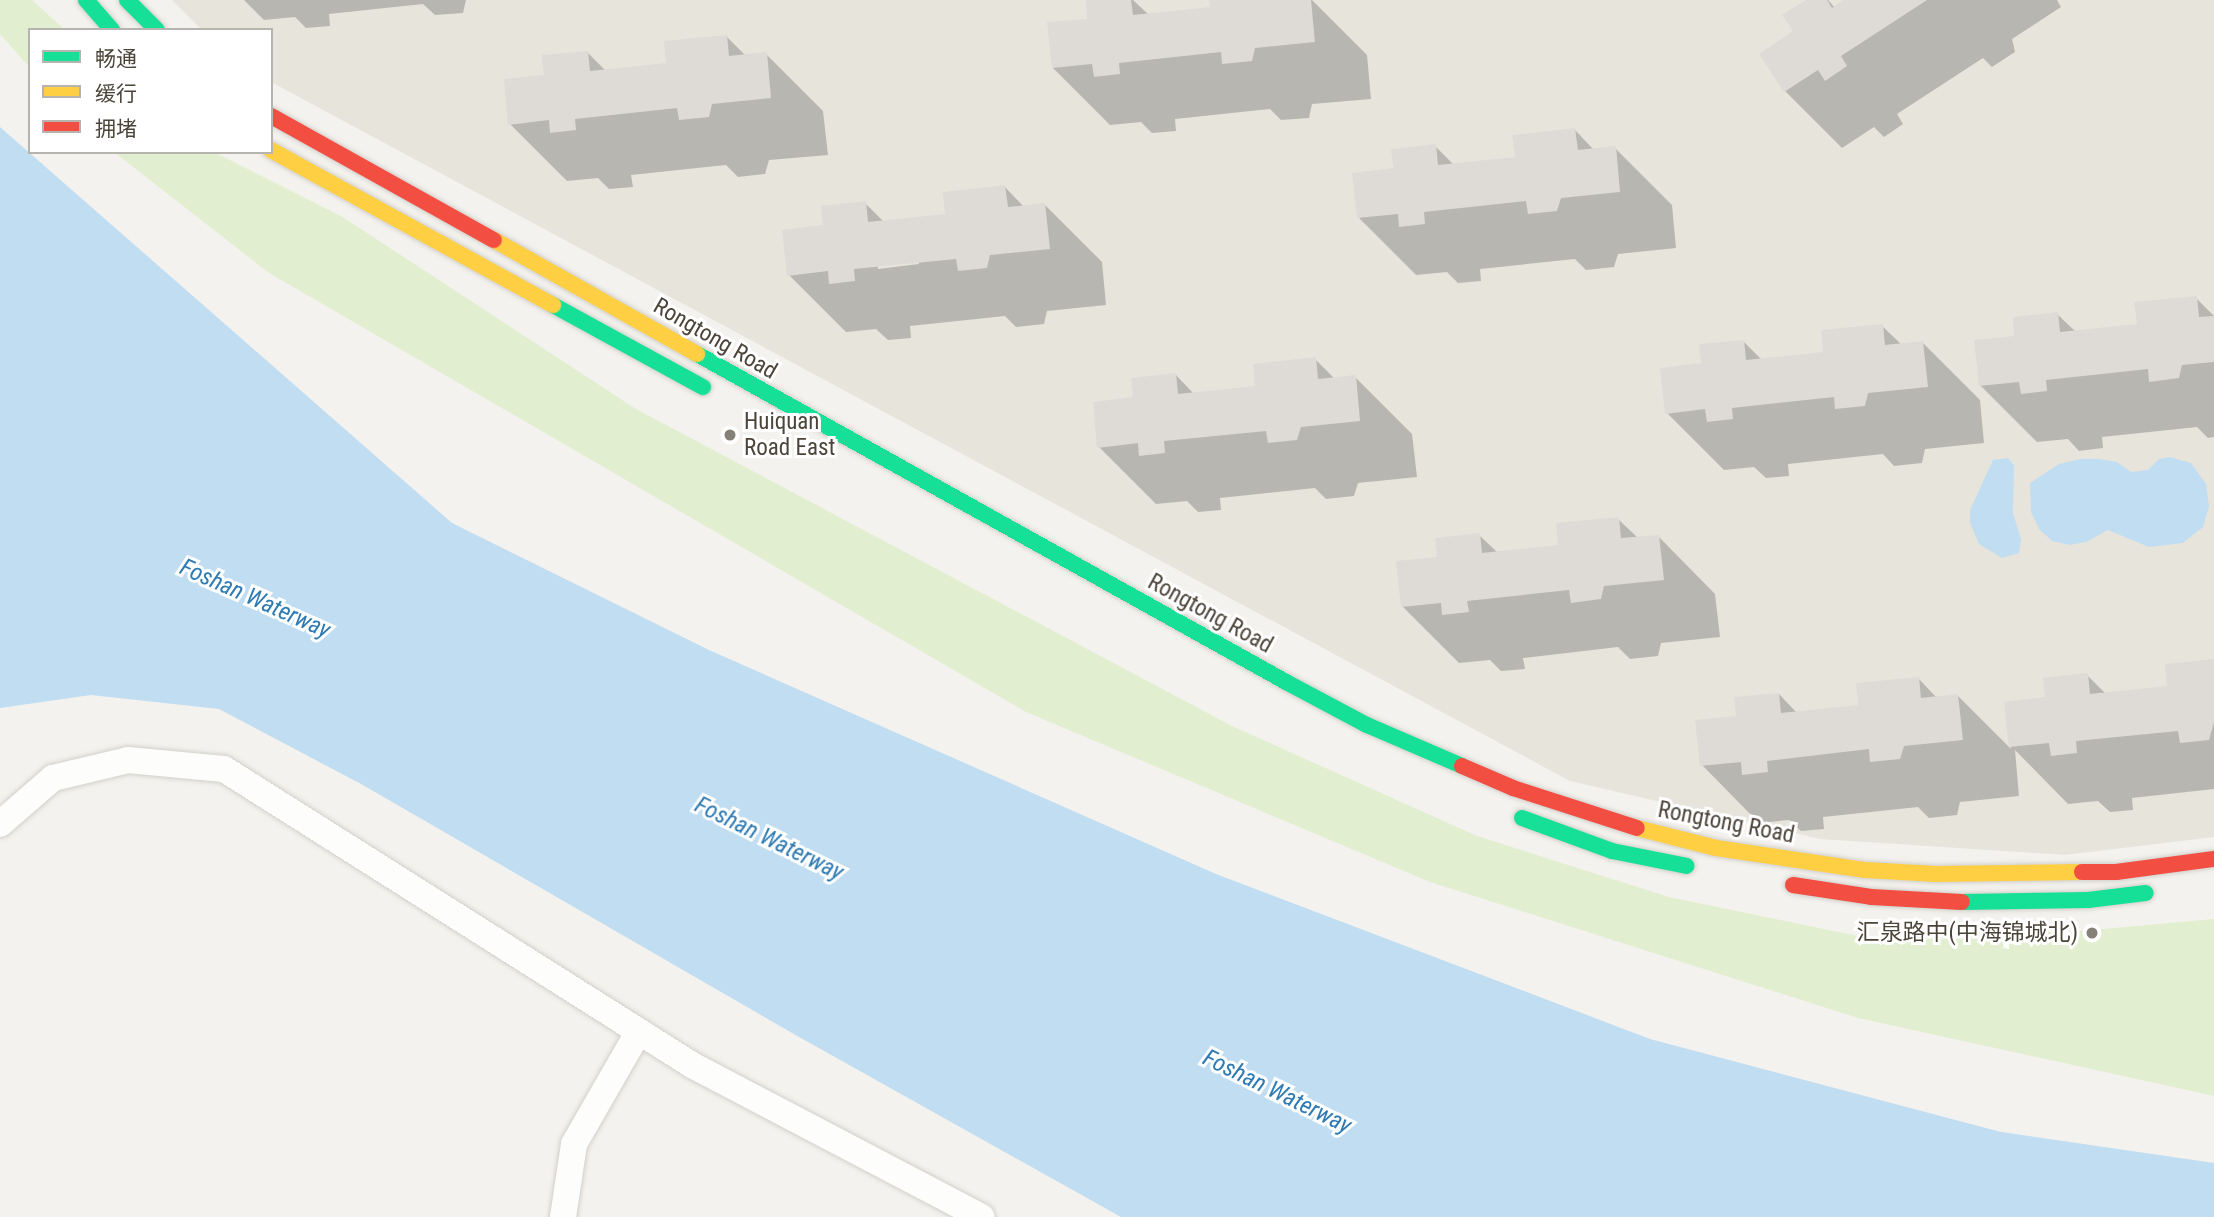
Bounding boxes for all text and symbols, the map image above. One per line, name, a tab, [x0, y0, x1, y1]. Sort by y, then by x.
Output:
legend	[28, 28, 273, 154]
text: 畅通	[95, 47, 137, 71]
text: 缓行	[95, 82, 137, 106]
text: 拥堵	[95, 117, 137, 141]
street label: Rongtong Road	[648, 292, 782, 386]
place label: Huiquan Road East	[744, 408, 835, 462]
marker: Huiquan Road East	[722, 427, 738, 443]
water label: Foshan Waterway	[175, 553, 335, 645]
street label: Rongtong Road	[1143, 568, 1277, 660]
water label: Foshan Waterway	[690, 791, 848, 887]
street label: Rongtong Road	[1655, 796, 1797, 850]
place label: 汇泉路中(中海锦城北)	[1856, 919, 2078, 947]
marker: 汇泉路中(中海锦城北)	[2084, 925, 2100, 941]
water label: Foshan Waterway	[1198, 1044, 1356, 1140]

